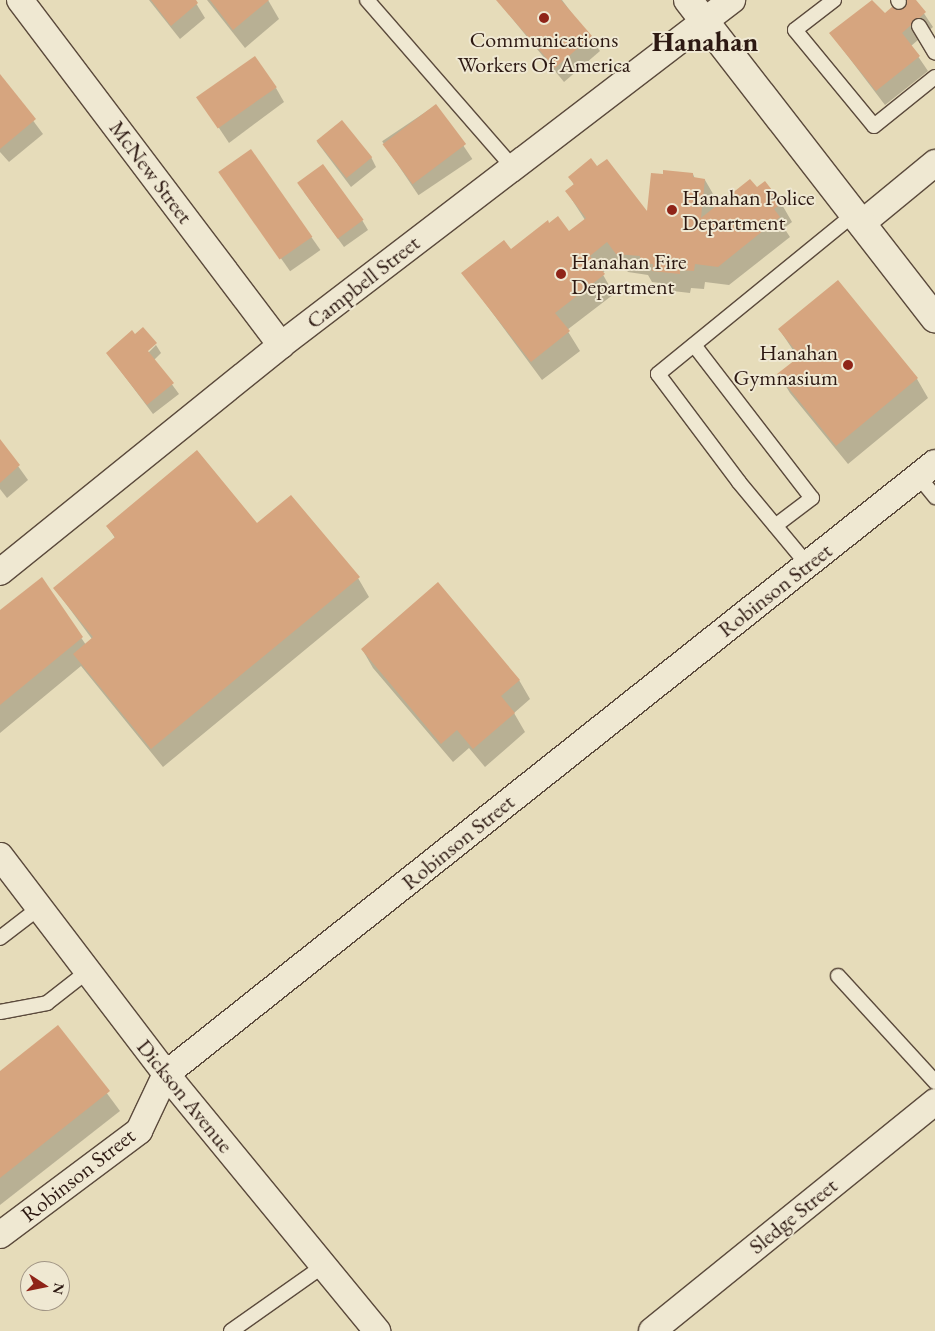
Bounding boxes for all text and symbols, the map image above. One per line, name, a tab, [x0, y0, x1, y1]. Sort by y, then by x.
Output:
marker: Communications Workers Of America	[538, 12, 550, 24]
district label: Hanahan	[652, 24, 758, 58]
place label: Communications Workers Of America	[457, 26, 631, 78]
street label: McNew Street	[104, 115, 198, 229]
place label: Hanahan Police Department	[682, 184, 814, 235]
marker: Hanahan Police Department	[666, 204, 678, 216]
street label: Campbell Street	[301, 230, 425, 334]
place label: Hanahan Fire Department	[571, 248, 687, 300]
marker: Hanahan Fire Department	[555, 268, 567, 280]
place label: Hanahan Gymnasium	[734, 339, 838, 391]
marker: Hanahan Gymnasium	[842, 359, 854, 371]
street label: Robinson Street	[713, 537, 837, 643]
street label: Robinson Street	[396, 789, 520, 895]
street label: Dickson Avenue	[131, 1034, 239, 1158]
street label: Robinson Street	[16, 1122, 140, 1228]
street label: Sledge Street	[744, 1172, 842, 1260]
north arrow	[20, 1261, 70, 1311]
text: N	[49, 1281, 69, 1296]

